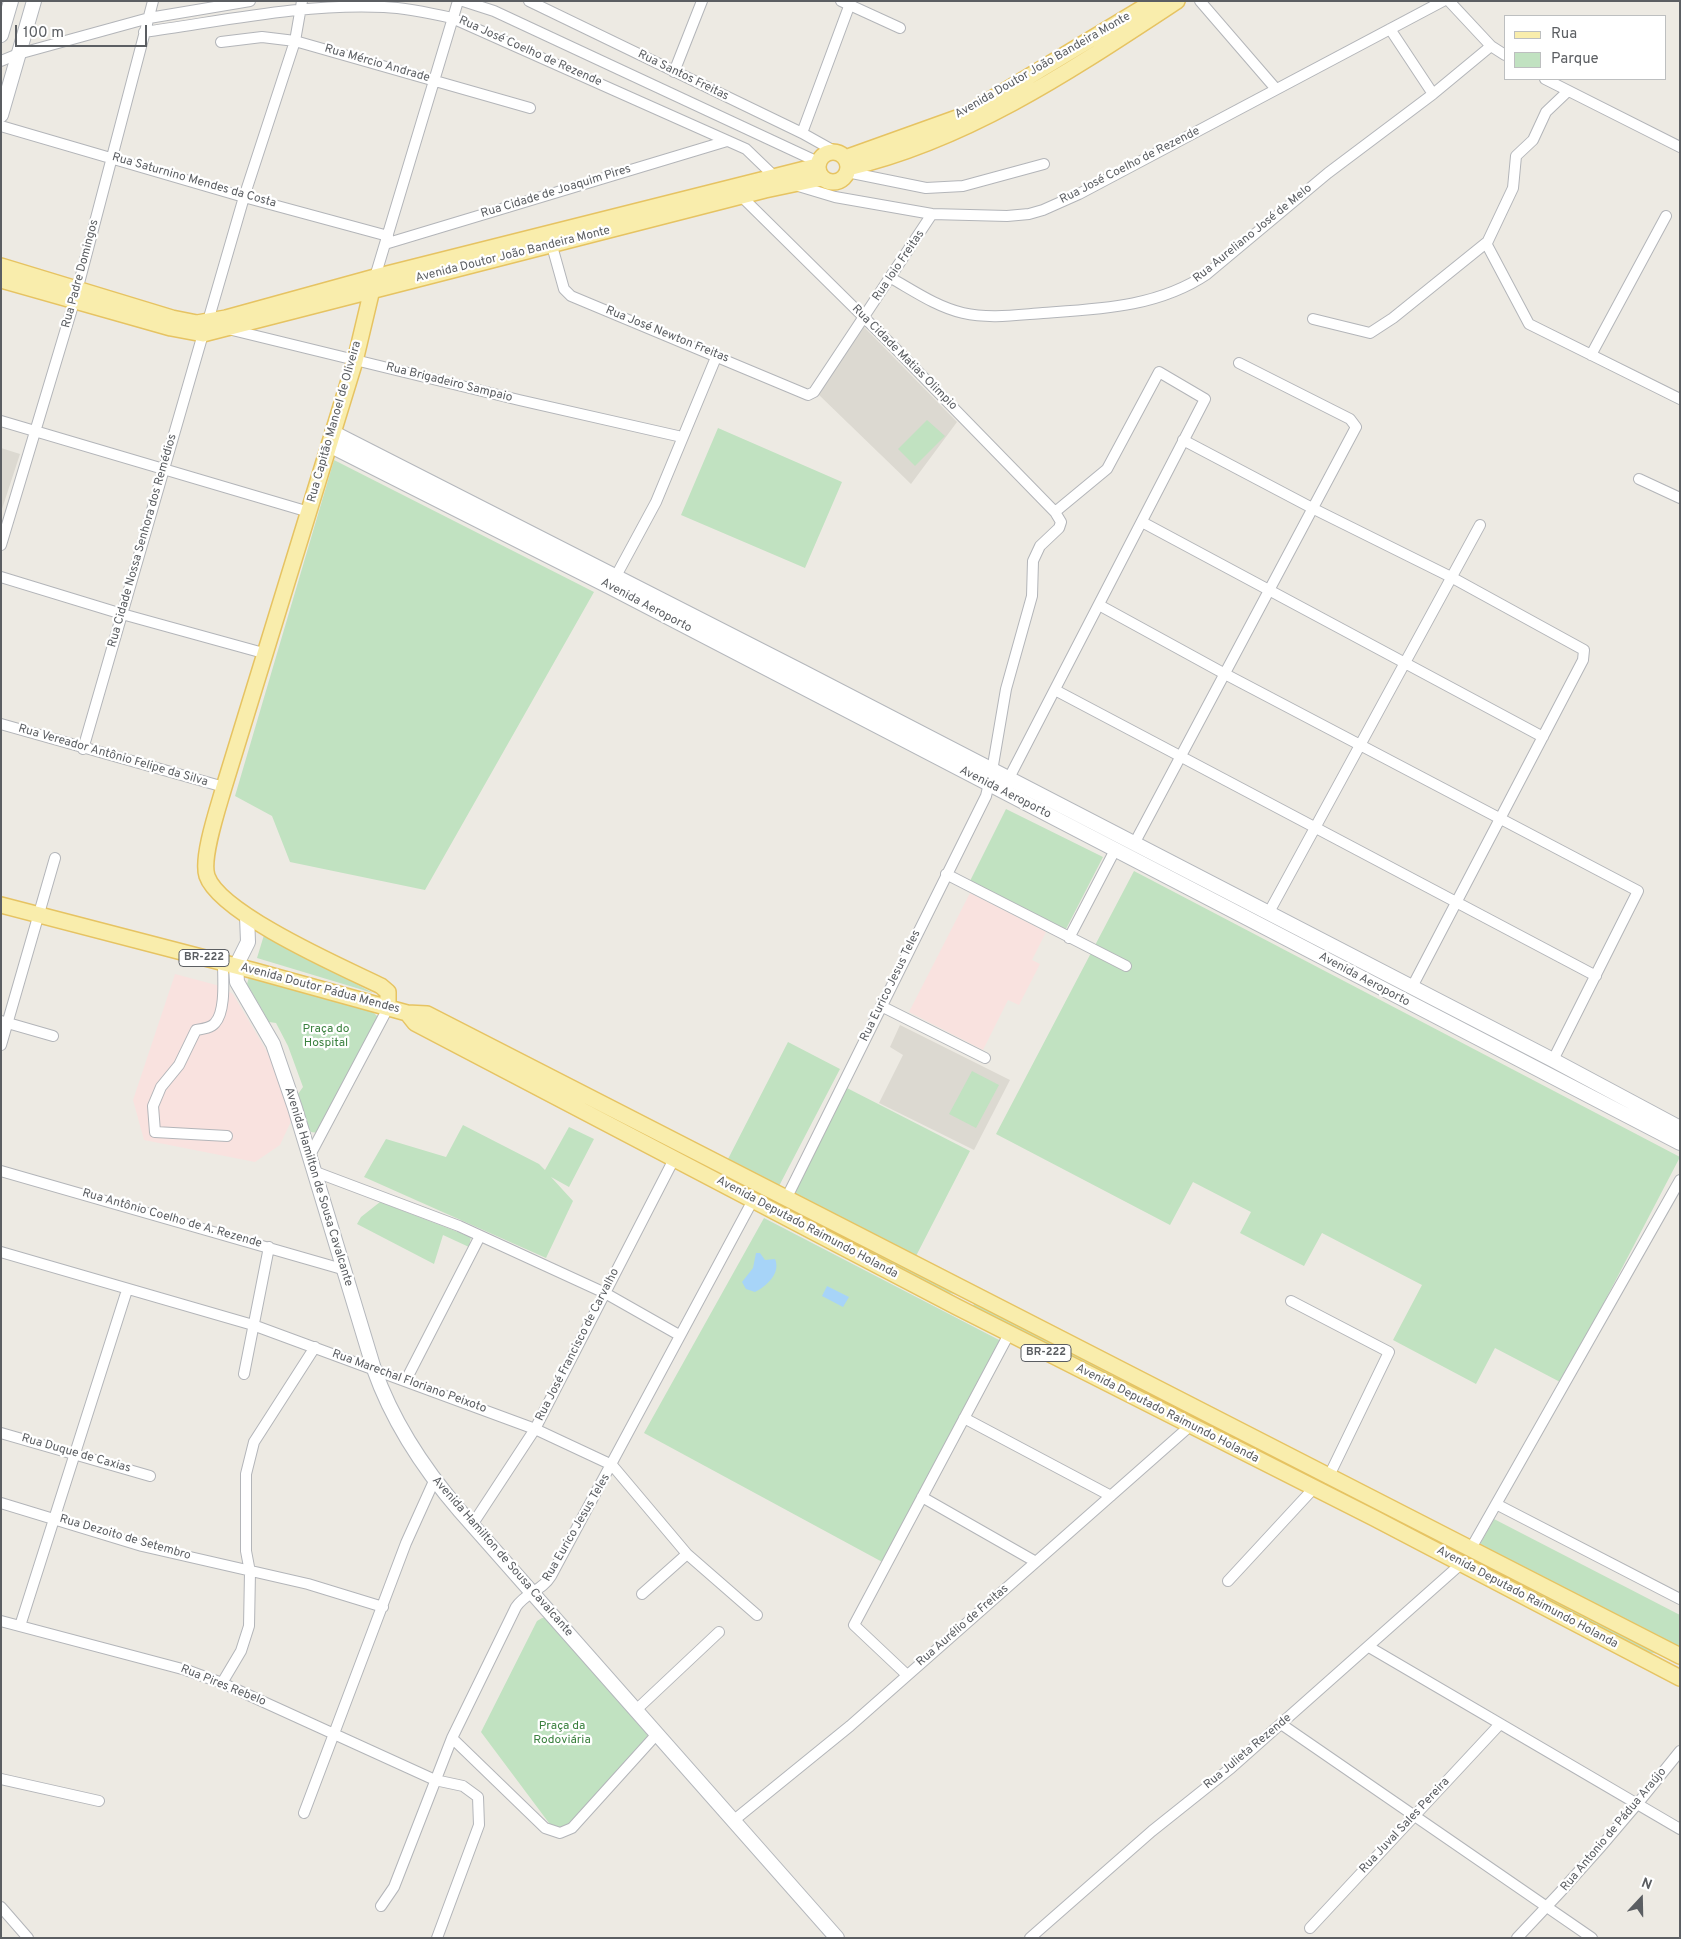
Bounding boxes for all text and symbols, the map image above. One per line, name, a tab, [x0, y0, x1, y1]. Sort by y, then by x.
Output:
street label: Avenida Doutor João Bandeira Monte	[953, 10, 1133, 122]
street label: Rua José Coelho de Rezende	[456, 14, 604, 90]
scale bar	[18, 15, 150, 47]
legend	[1504, 15, 1666, 80]
text: 100 m	[23, 24, 64, 43]
text: Rua	[1551, 25, 1577, 44]
street label: Rua Mércio Andrade	[323, 42, 431, 86]
street label: Rua Santos Freitas	[635, 48, 731, 104]
text: Parque	[1551, 50, 1599, 69]
street label: Rua José Coelho de Rezende	[1058, 124, 1202, 208]
street label: Rua Saturnino Mendes da Costa	[110, 151, 278, 211]
street label: Rua Cidade de Joaquim Pires	[479, 162, 633, 222]
street label: Rua Aureliano José de Melo	[1191, 182, 1315, 286]
street label: Rua Padre Domingos	[60, 218, 102, 330]
street label: Avenida Doutor João Bandeira Monte	[414, 224, 612, 286]
street label: Rua Ioio Freitas	[870, 228, 928, 304]
street label: Rua Cidade Matias Olimpio	[848, 302, 960, 414]
street label: Rua José Newton Freitas	[603, 304, 731, 366]
street label: Rua Capitão Manoel de Oliveira	[305, 340, 365, 504]
street label: Rua Brigadeiro Sampaio	[384, 360, 514, 406]
street label: Rua Cidade Nossa Senhora dos Remédios	[106, 433, 180, 649]
street label: Avenida Aeroporto	[598, 576, 694, 636]
street label: Rua Vereador Antônio Felipe da Silva	[17, 722, 209, 790]
street label: Avenida Aeroporto	[957, 764, 1053, 822]
street label: Rua Eurico Jesus Teles	[858, 928, 924, 1044]
road number: BR-222	[179, 950, 229, 966]
street label: Avenida Aeroporto	[1316, 950, 1412, 1010]
street label: Avenida Doutor Pádua Mendes	[239, 961, 401, 1017]
park label: Praça do Hospital	[303, 1023, 349, 1051]
street label: Avenida Hamilton de Sousa Cavalcante	[281, 1086, 355, 1288]
street label: Avenida Deputado Raimundo Holanda	[714, 1174, 900, 1282]
street label: Rua Antônio Coelho de A. Rezende	[81, 1186, 263, 1252]
street label: Rua José Francisco de Carvalho	[533, 1266, 623, 1424]
road number: BR-222	[1021, 1345, 1071, 1362]
street label: Rua Marechal Floriano Peixoto	[330, 1347, 488, 1417]
street label: Avenida Deputado Raimundo Holanda	[1073, 1361, 1261, 1467]
street label: Rua Duque de Caxias	[20, 1432, 132, 1476]
street label: Rua Eurico Jesus Teles	[540, 1472, 614, 1584]
street label: Avenida Hamilton de Sousa Cavalcante	[428, 1474, 576, 1640]
street label: Rua Dezoito de Setembro	[58, 1512, 192, 1564]
street label: Avenida Deputado Raimundo Holanda	[1434, 1544, 1620, 1652]
street label: Rua Aurélio de Freitas	[914, 1582, 1012, 1670]
street label: Rua Pires Rebelo	[178, 1662, 268, 1710]
street label: Rua Julieta Rezende	[1201, 1711, 1295, 1793]
park label: Praça da Rodoviária	[533, 1720, 591, 1748]
street label: Rua Antonio de Pádua Araújo	[1558, 1765, 1670, 1895]
street label: Rua Juval Sales Pereira	[1357, 1775, 1453, 1877]
north arrow	[1616, 1874, 1666, 1924]
text: N	[1639, 1875, 1654, 1894]

